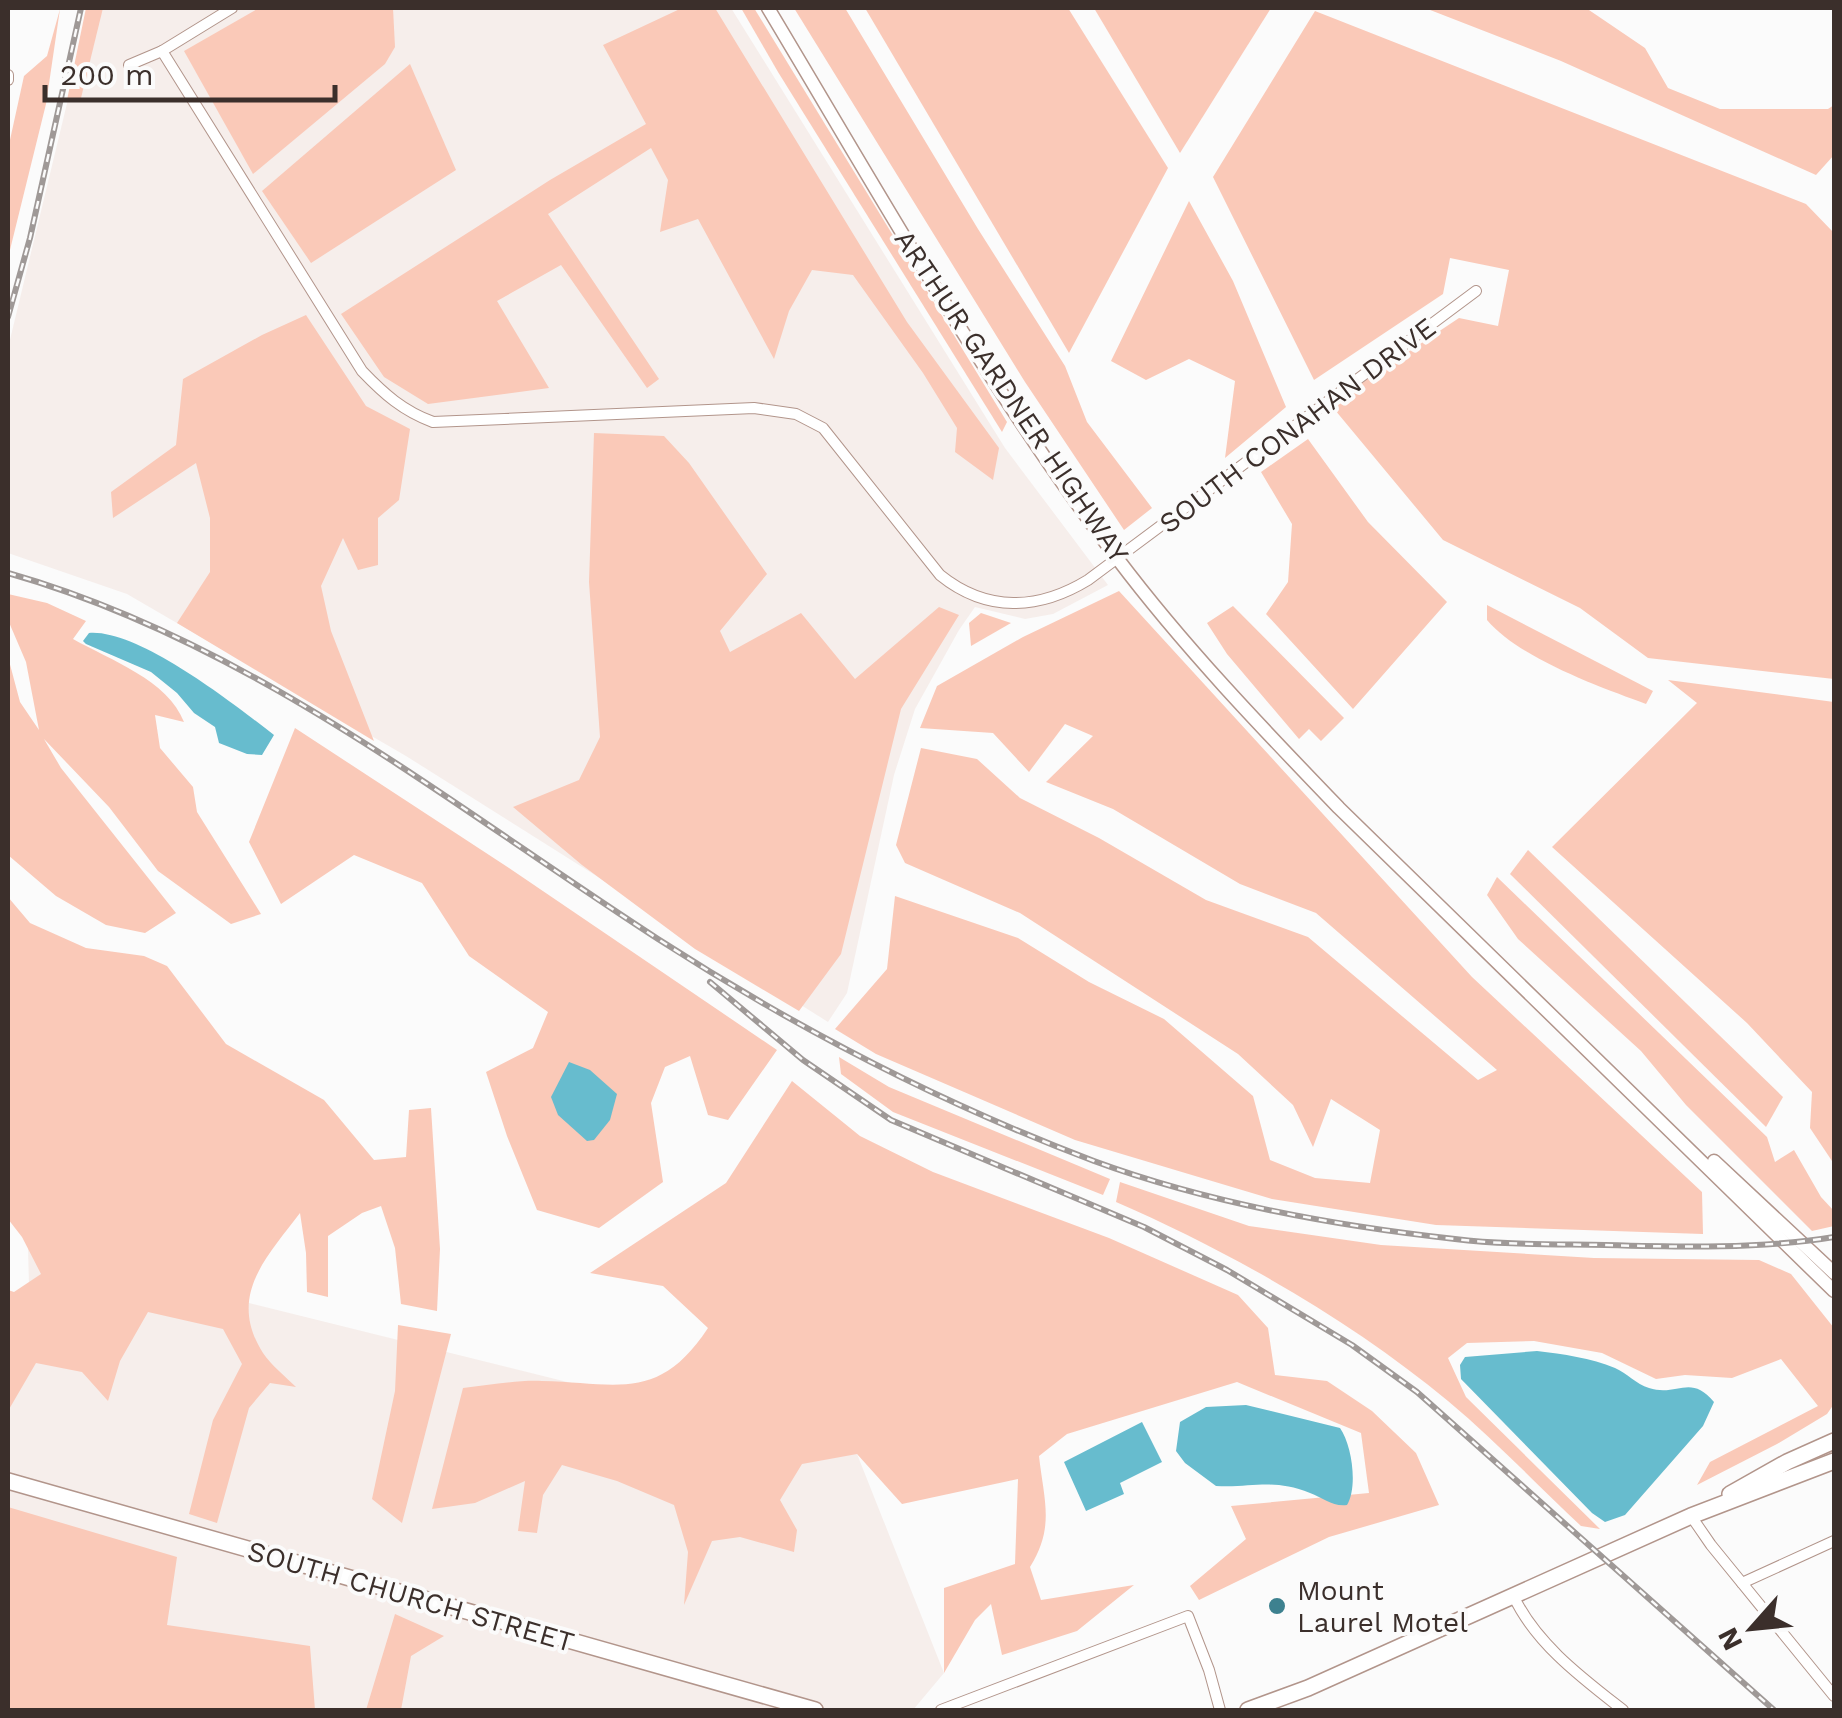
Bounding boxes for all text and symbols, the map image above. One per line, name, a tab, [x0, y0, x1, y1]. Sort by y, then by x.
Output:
scale bar	[45, 40, 335, 102]
text: 200 m	[60, 57, 154, 92]
street label: ARTHUR GARDNER HIGHWAY	[888, 224, 1136, 569]
street label: SOUTH CONAHAN DRIVE	[1153, 311, 1442, 540]
street label: SOUTH CHURCH STREET	[244, 1534, 578, 1659]
place label: Mount Laurel Motel	[1297, 1574, 1468, 1639]
north arrow	[1702, 1578, 1802, 1678]
marker: Mount Laurel Motel	[1266, 1595, 1288, 1617]
text: N	[1711, 1622, 1750, 1656]

